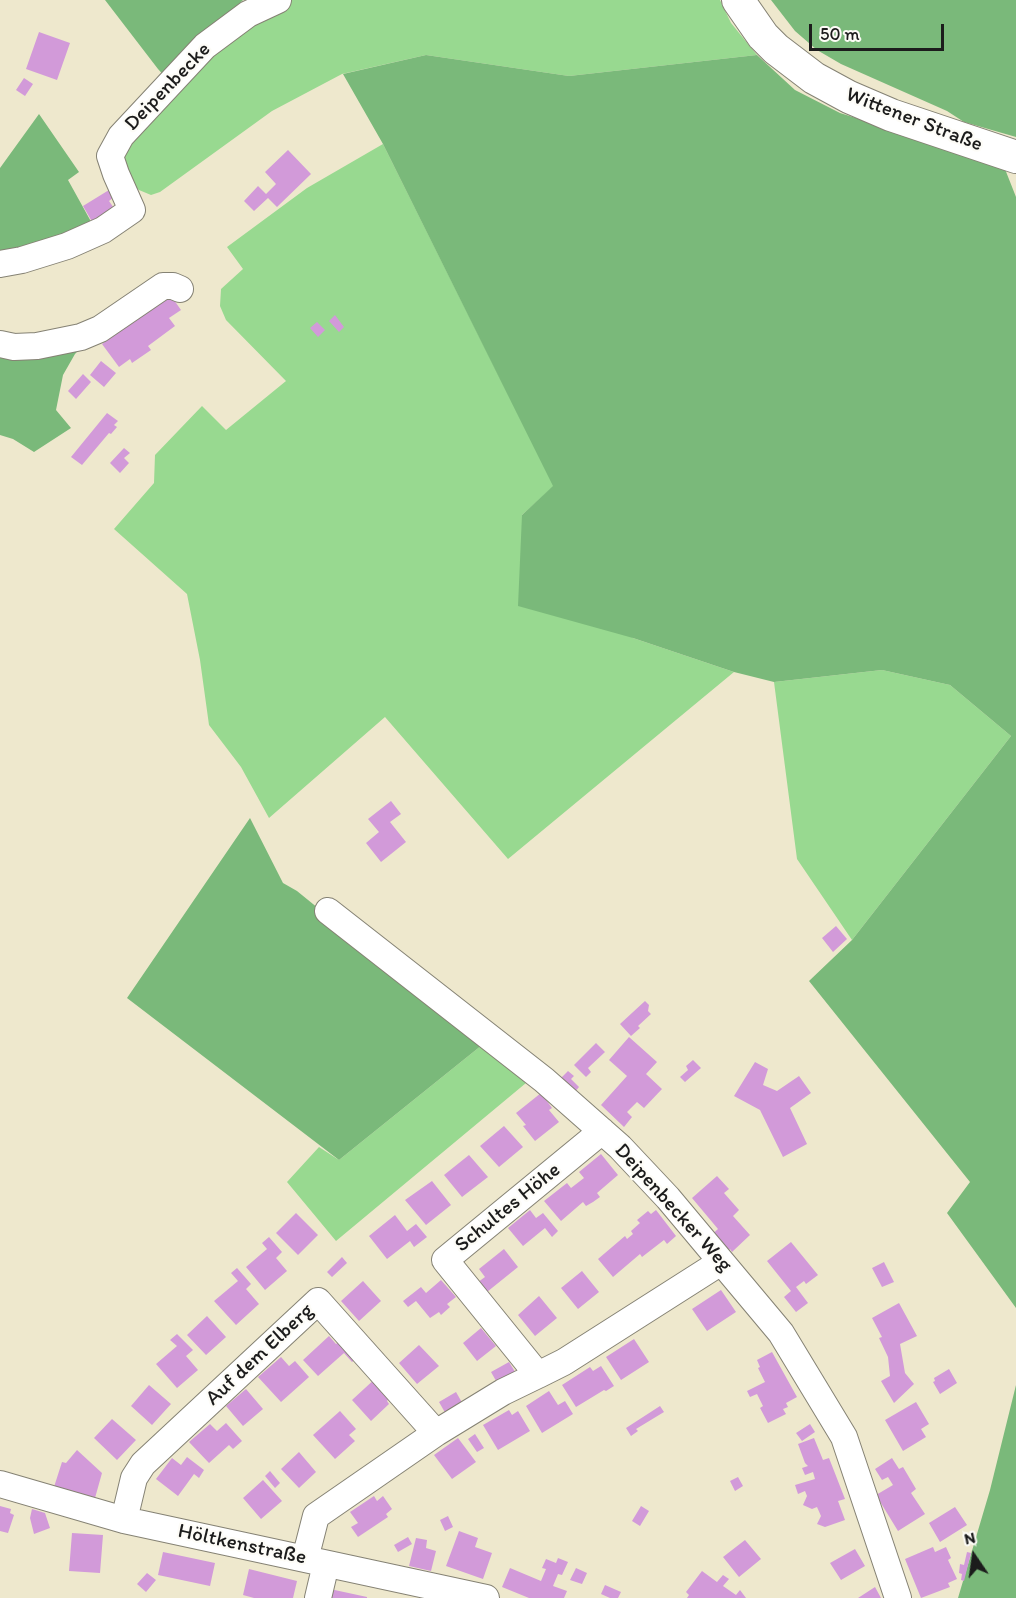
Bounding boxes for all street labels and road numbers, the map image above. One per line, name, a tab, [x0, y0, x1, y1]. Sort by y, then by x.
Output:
street label: Deipenbecke	[120, 38, 216, 136]
street label: Wittener Straße	[842, 82, 986, 158]
street label: Deipenbecker Weg	[609, 1139, 737, 1277]
street label: Schultes Höhe	[450, 1158, 566, 1258]
street label: Auf dem Elberg	[201, 1299, 319, 1411]
street label: Höltkenstraße	[175, 1519, 309, 1571]

